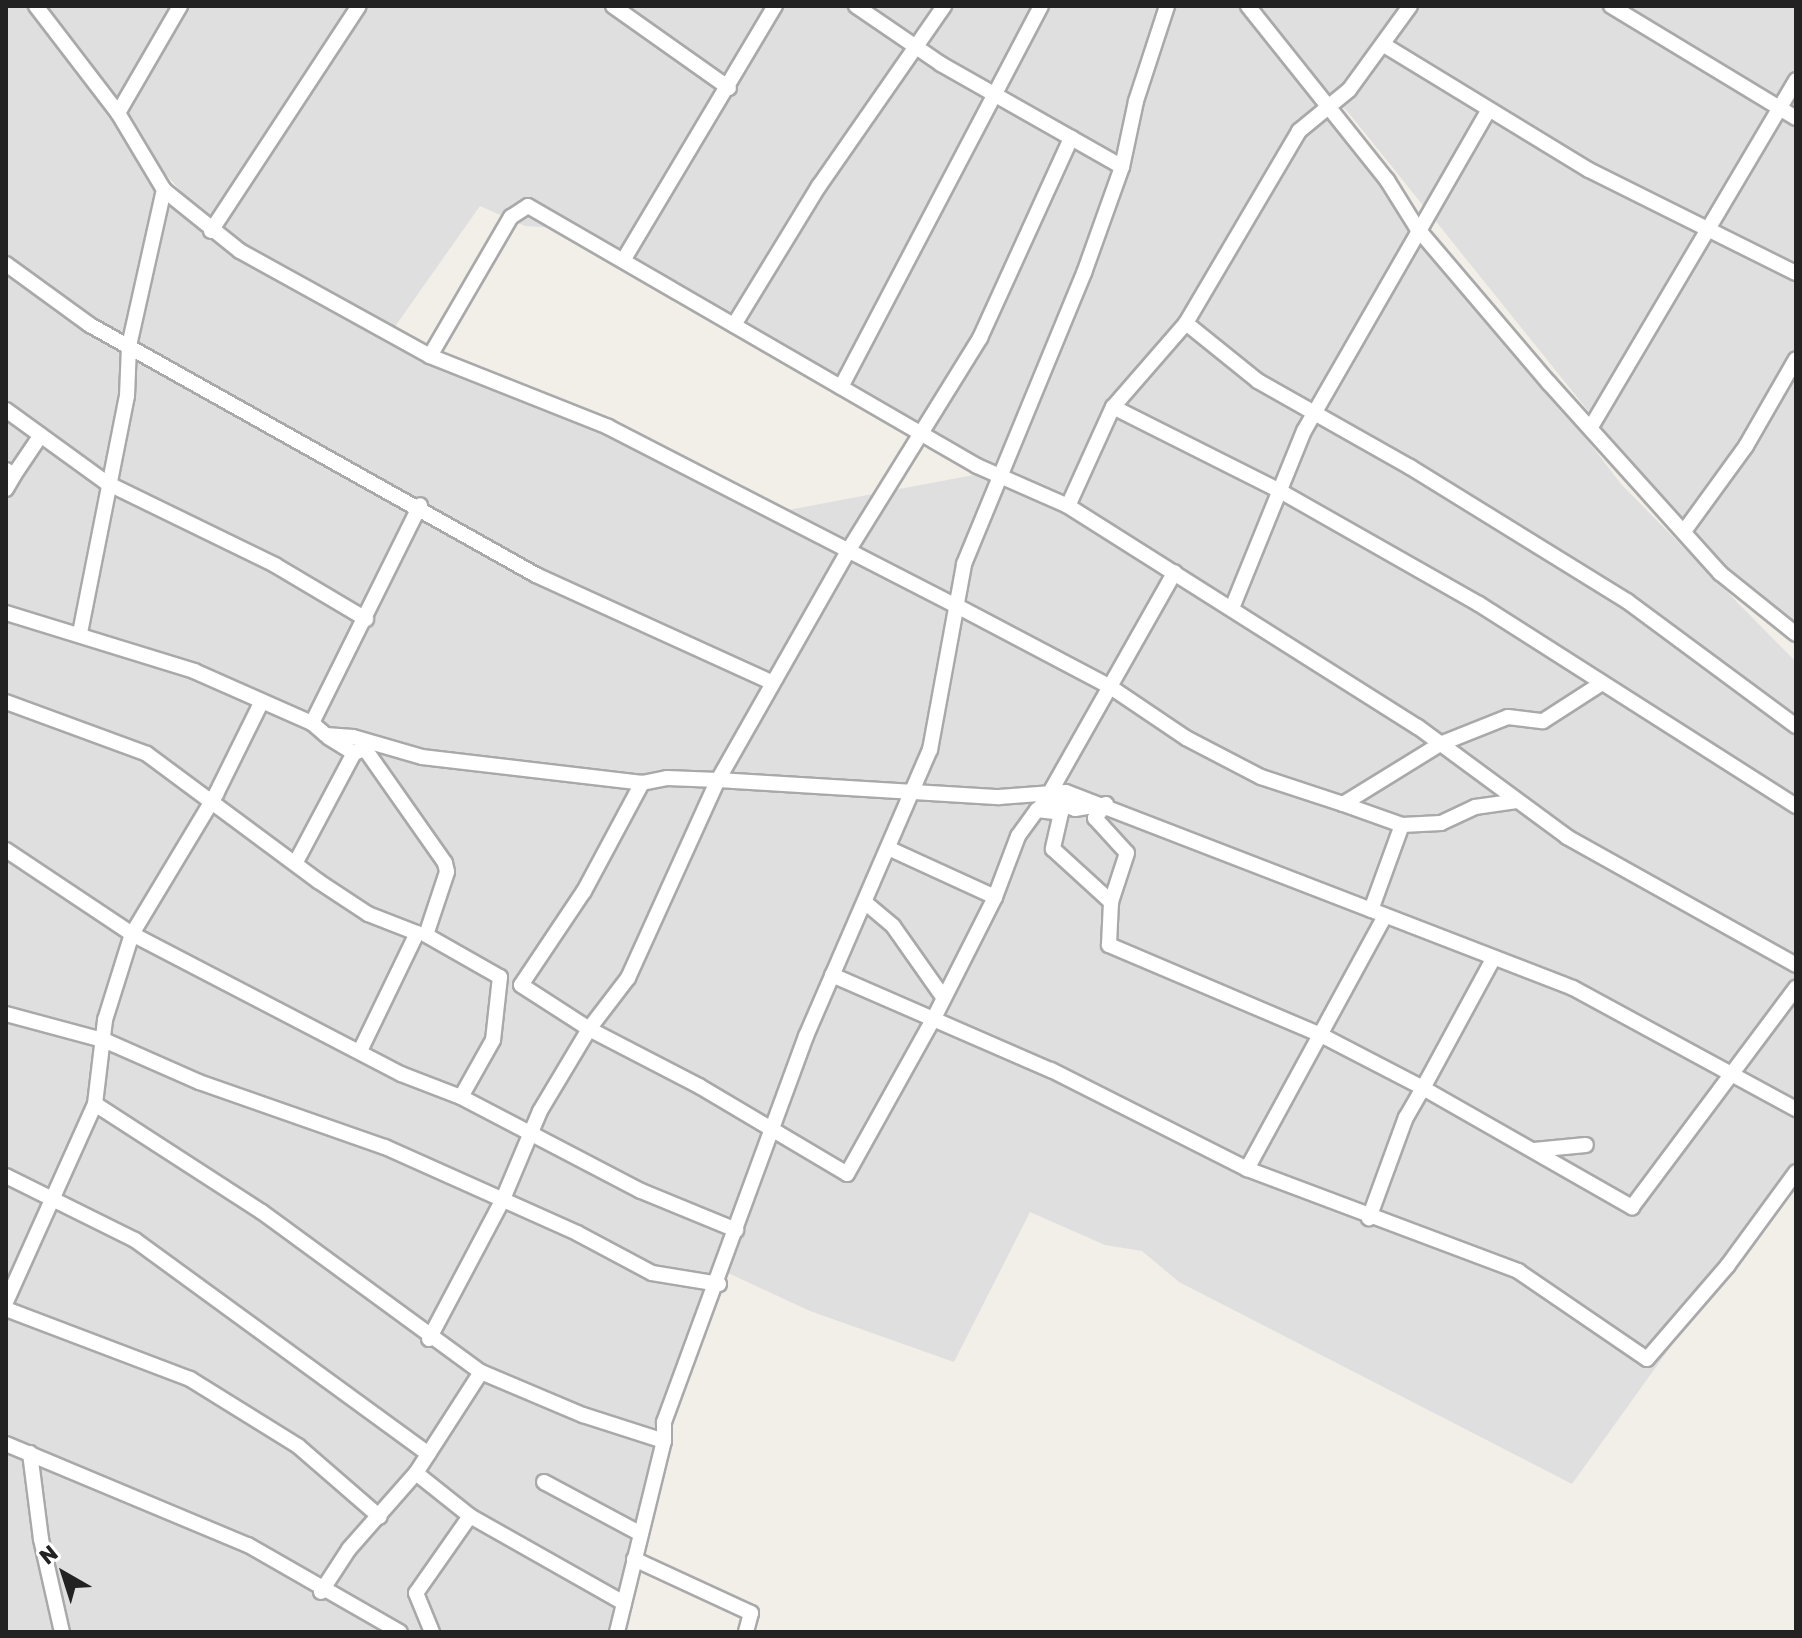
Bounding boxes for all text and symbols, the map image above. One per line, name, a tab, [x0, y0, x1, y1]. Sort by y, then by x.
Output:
north arrow	[24, 1534, 104, 1614]
text: N	[34, 1539, 63, 1570]

